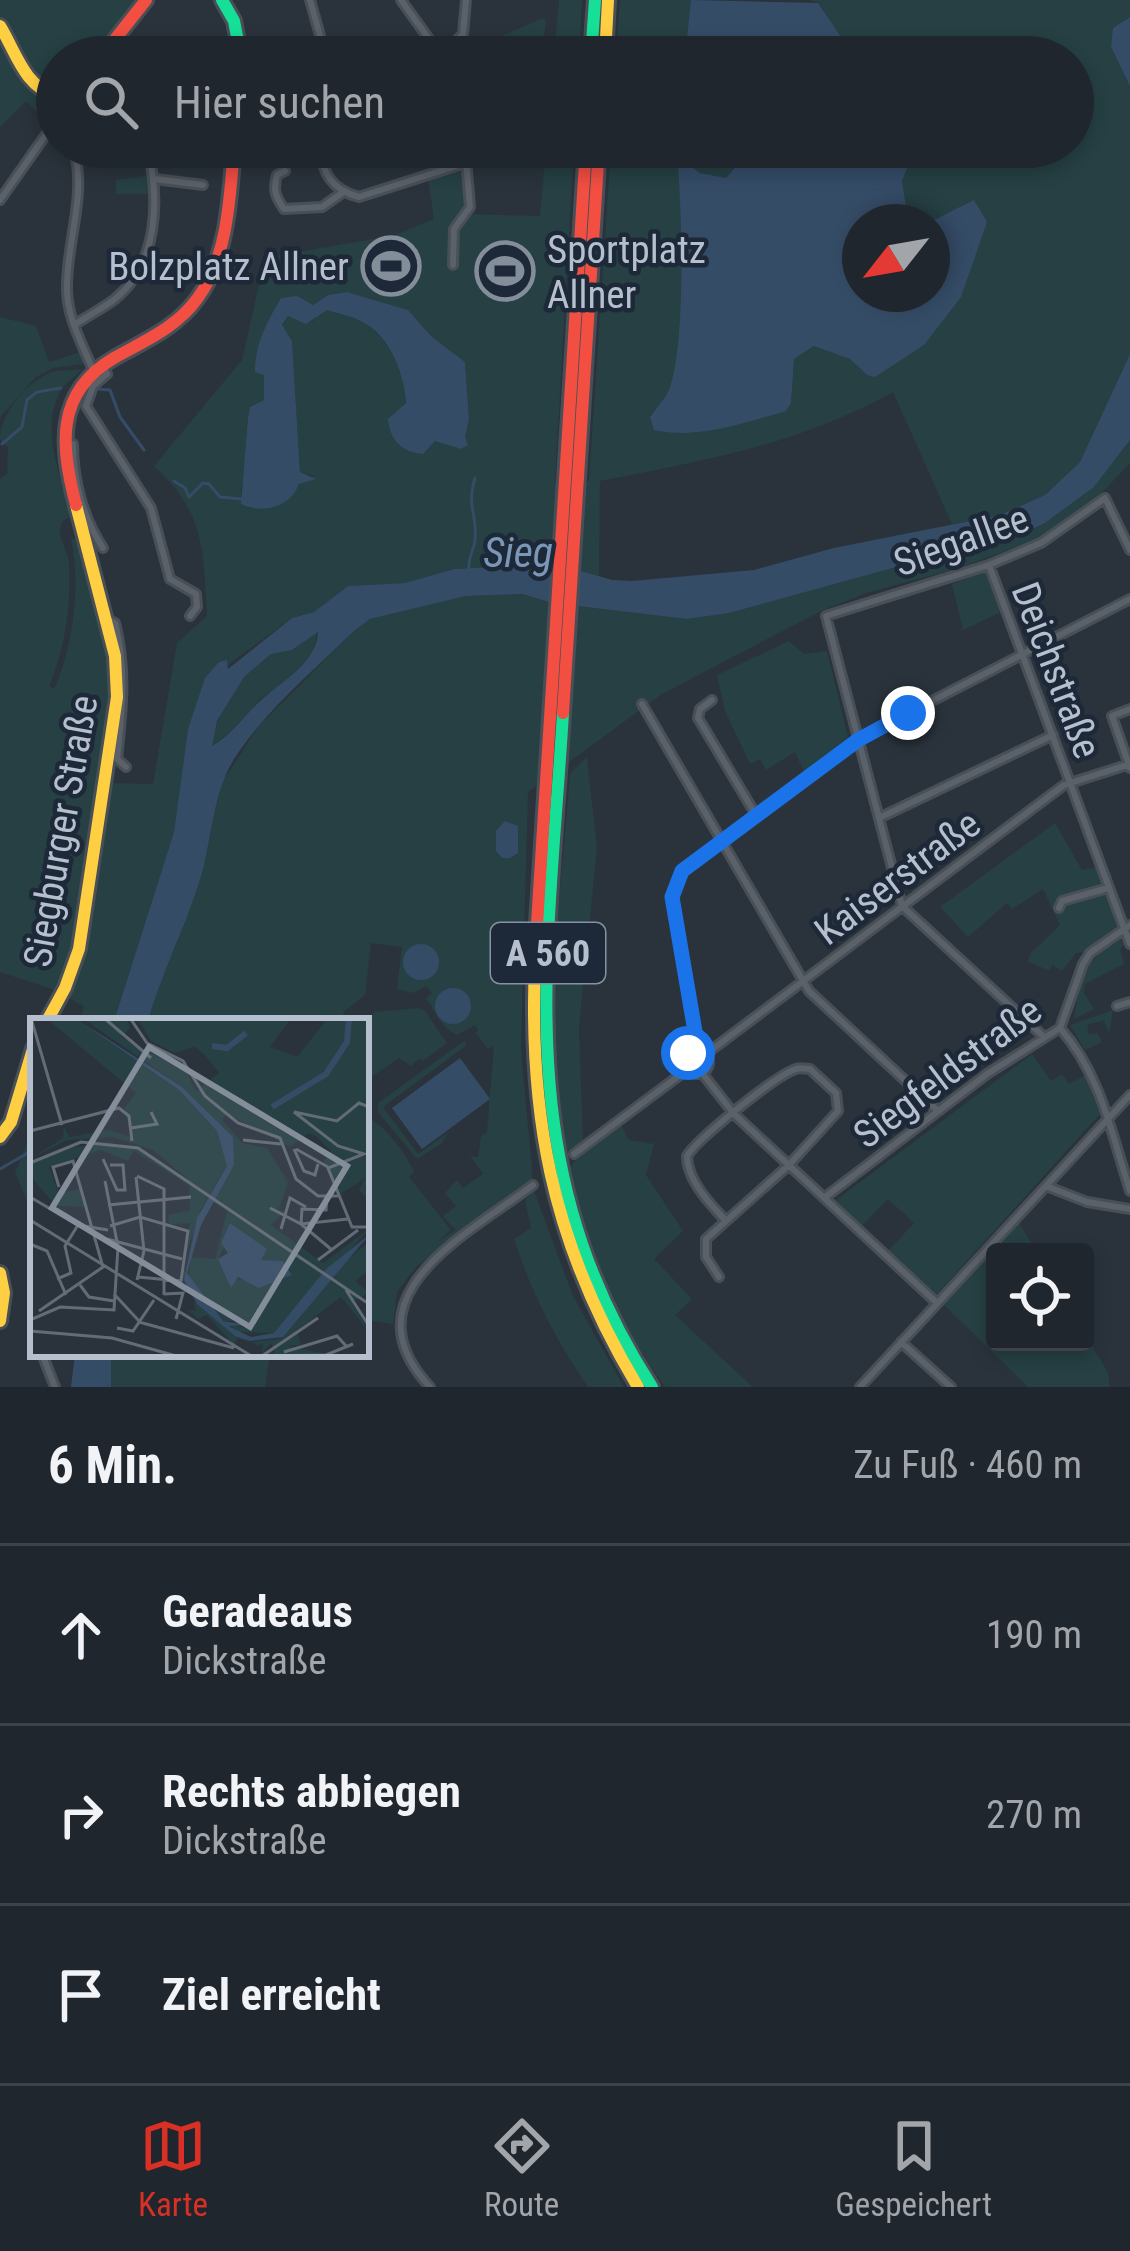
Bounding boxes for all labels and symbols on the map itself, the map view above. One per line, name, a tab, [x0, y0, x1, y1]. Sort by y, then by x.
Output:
north arrow	[842, 204, 950, 312]
place label: Sportplatz Allner	[547, 227, 706, 318]
sports icon: Bolzplatz Allner	[360, 235, 422, 297]
sports icon: Sportplatz Allner	[474, 240, 536, 302]
place label: Bolzplatz Allner	[108, 244, 349, 290]
street label: Siegallee	[888, 495, 1035, 586]
water label: Sieg	[483, 528, 553, 577]
street label: Deichstraße	[1002, 576, 1111, 765]
route end	[881, 686, 935, 740]
street label: Siegburger Straße	[14, 692, 107, 971]
street label: Kaiserstraße	[806, 801, 989, 955]
road number: A 560	[491, 923, 605, 983]
street label: Siegfeldstraße	[845, 987, 1050, 1158]
inset map	[30, 1018, 369, 1357]
route start	[661, 1026, 715, 1080]

